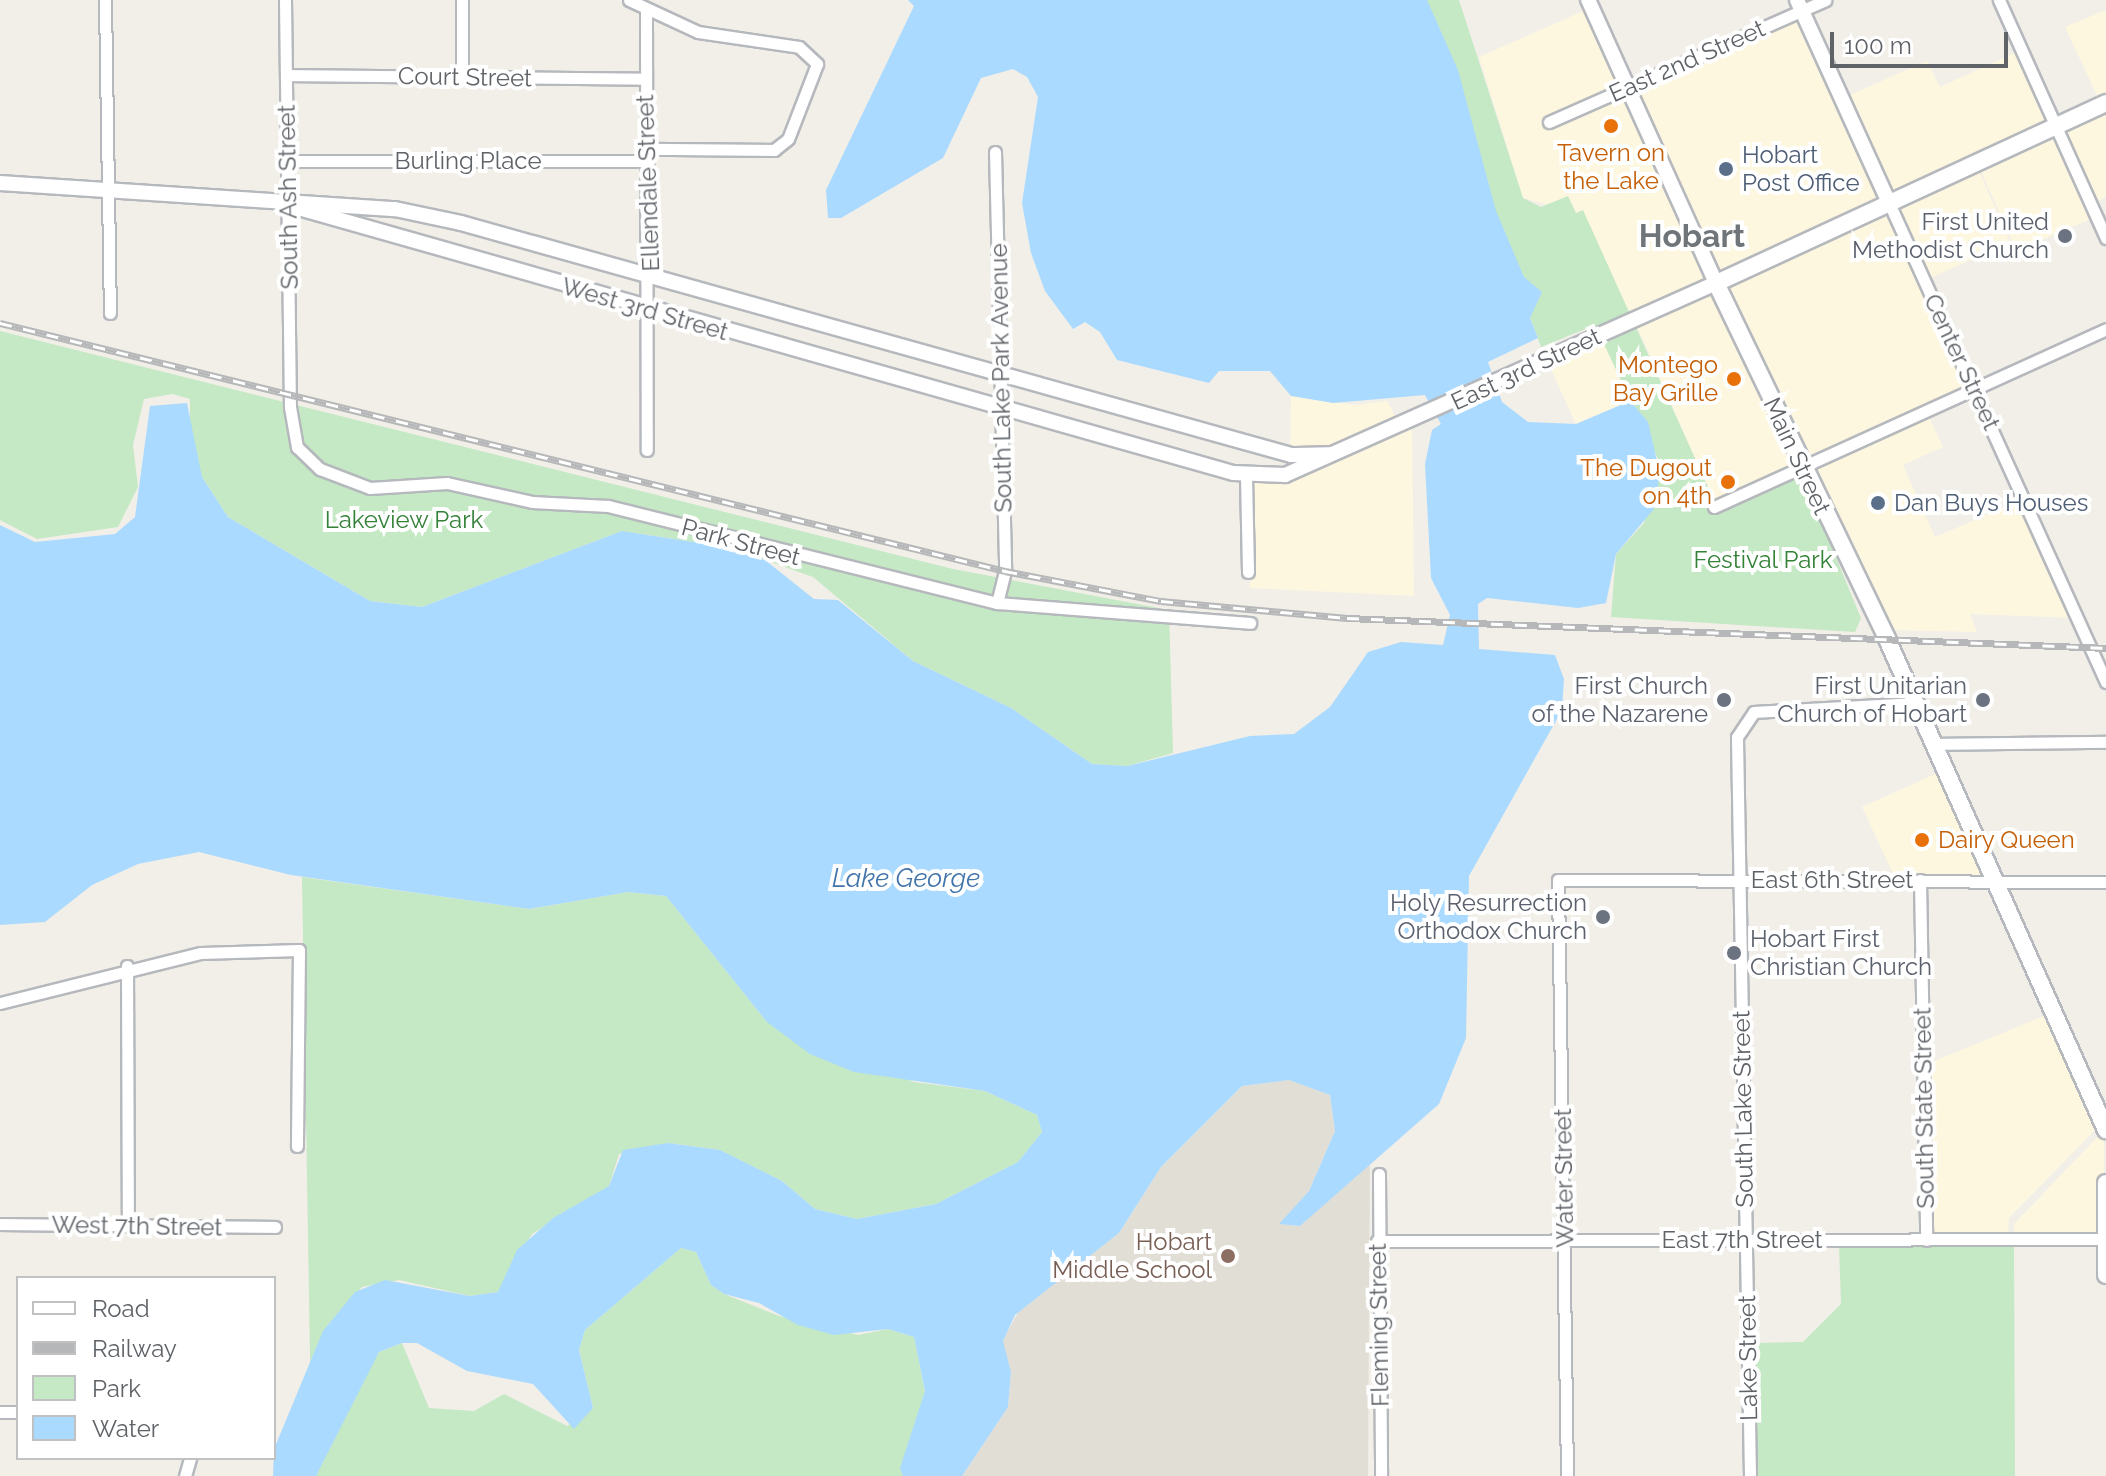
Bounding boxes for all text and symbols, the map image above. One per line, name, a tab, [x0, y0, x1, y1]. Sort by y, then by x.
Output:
street label: East 2nd Street	[1605, 14, 1769, 108]
scale bar	[1834, 16, 2012, 66]
text: 100 m	[1844, 31, 1912, 60]
street label: Court Street	[398, 61, 532, 93]
street label: Ellendale Street	[631, 94, 665, 272]
street label: South Ash Street	[272, 104, 304, 290]
marker: Tavern on the Lake	[1602, 117, 1620, 135]
place label: Tavern on the Lake	[1557, 139, 1665, 195]
place label: Hobart Post Office	[1742, 141, 1860, 197]
street label: Burling Place	[394, 147, 542, 175]
marker: Hobart Post Office	[1717, 160, 1735, 178]
place label: First United Methodist Church	[1852, 208, 2049, 264]
district label: Hobart	[1639, 217, 1745, 255]
marker: First United Methodist Church	[2056, 227, 2074, 245]
street label: South Lake Park Avenue	[984, 243, 1018, 513]
street label: West 3rd Street	[558, 271, 732, 347]
street label: Center Street	[1918, 289, 2006, 435]
street label: East 3rd Street	[1447, 322, 1605, 416]
place label: Montego Bay Grille	[1612, 351, 1718, 407]
marker: Montego Bay Grille	[1725, 370, 1743, 388]
street label: Main Street	[1757, 393, 1837, 519]
place label: The Dugout on 4th	[1580, 454, 1712, 510]
marker: The Dugout on 4th	[1719, 473, 1737, 491]
place label: Dan Buys Houses	[1894, 489, 2088, 517]
marker: Dan Buys Houses	[1869, 494, 1887, 512]
park label: Lakeview Park	[324, 506, 484, 534]
street label: Park Street	[679, 512, 803, 572]
park label: Festival Park	[1693, 546, 1833, 574]
place label: First Church of the Nazarene	[1531, 672, 1708, 728]
place label: First Unitarian Church of Hobart	[1777, 672, 1967, 728]
marker: First Church of the Nazarene	[1715, 691, 1733, 709]
marker: First Unitarian Church of Hobart	[1974, 691, 1992, 709]
place label: Dairy Queen	[1938, 826, 2075, 854]
marker: Dairy Queen	[1913, 831, 1931, 849]
water label: Lake George	[832, 863, 980, 895]
street label: East 6th Street	[1751, 866, 1913, 894]
place label: Holy Resurrection Orthodox Church	[1389, 889, 1587, 945]
marker: Holy Resurrection Orthodox Church	[1594, 908, 1612, 926]
place label: Hobart First Christian Church	[1750, 925, 1932, 981]
marker: Hobart First Christian Church	[1725, 944, 1743, 962]
street label: South State Street	[1908, 1007, 1940, 1209]
street label: South Lake Street	[1727, 1010, 1759, 1208]
street label: Water Street	[1548, 1108, 1580, 1248]
street label: West 7th Street	[51, 1210, 223, 1242]
street label: East 7th Street	[1662, 1226, 1822, 1254]
place label: Hobart Middle School	[1052, 1228, 1212, 1284]
street label: Fleming Street	[1363, 1243, 1395, 1407]
marker: Hobart Middle School	[1219, 1247, 1237, 1265]
legend	[16, 1276, 276, 1460]
text: Road	[92, 1294, 150, 1323]
street label: Lake Street	[1733, 1295, 1763, 1421]
text: Railway	[92, 1334, 177, 1363]
text: Park	[92, 1374, 141, 1403]
text: Water	[92, 1414, 159, 1443]

